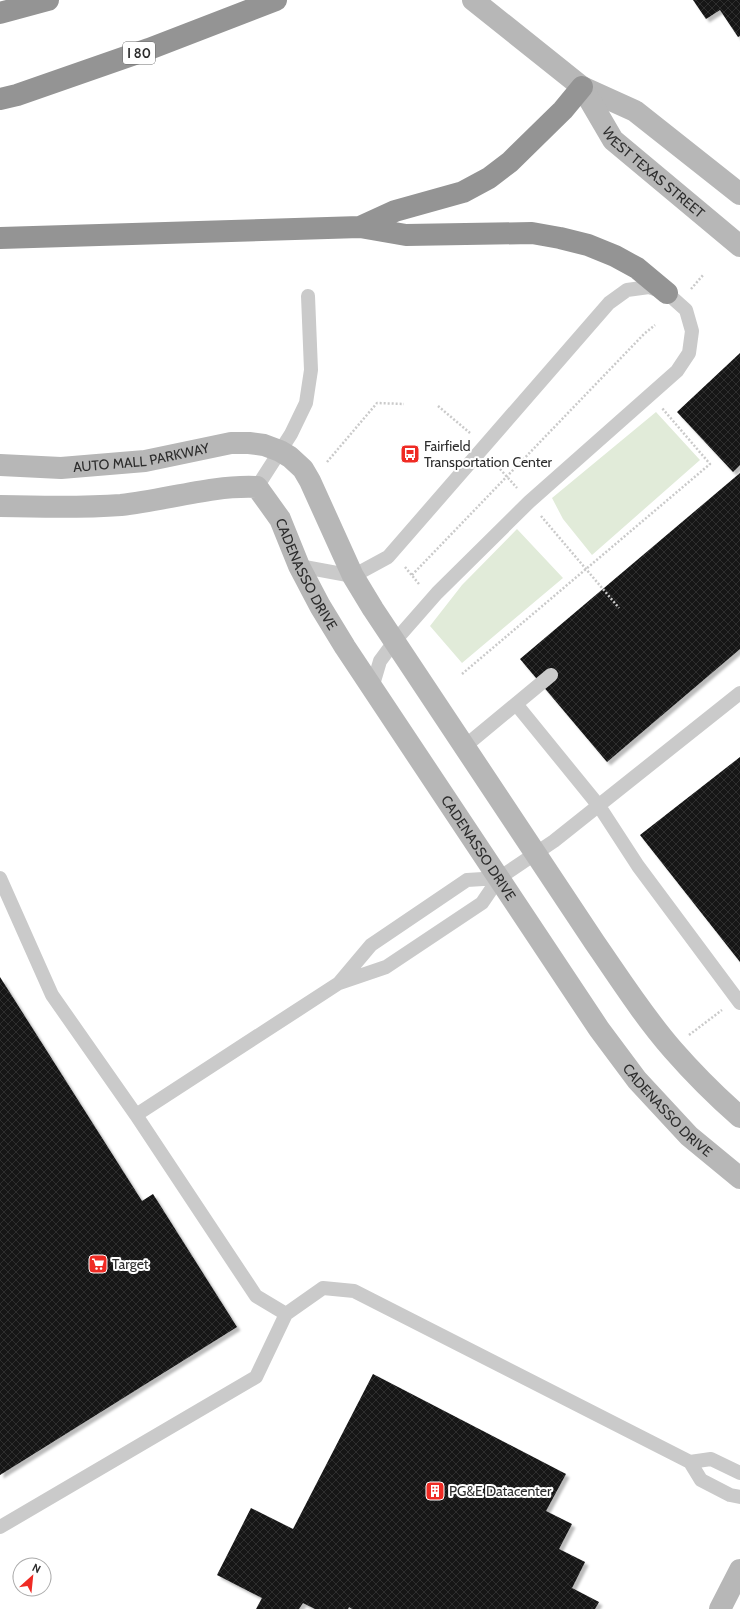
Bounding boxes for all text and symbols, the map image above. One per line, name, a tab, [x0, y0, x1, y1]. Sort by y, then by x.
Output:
road number: I 80	[123, 42, 155, 64]
street label: WEST TEXAS STREET	[598, 124, 709, 222]
place label: Fairfield Transportation Center	[424, 437, 553, 471]
street label: AUTO MALL PARKWAY	[72, 439, 212, 476]
bus stop icon: Fairfield Transportation Center	[399, 443, 421, 465]
street label: CADENASSO DRIVE	[272, 515, 342, 634]
street label: CADENASSO DRIVE	[437, 792, 520, 904]
street label: CADENASSO DRIVE	[619, 1060, 716, 1161]
supermarket icon: Target	[87, 1253, 109, 1275]
place label: Target	[112, 1255, 149, 1273]
building icon: PG&E Datacenter	[424, 1480, 446, 1502]
place label: PG&E Datacenter	[449, 1482, 552, 1500]
north arrow	[12, 1557, 52, 1597]
text: N	[30, 1560, 43, 1576]

